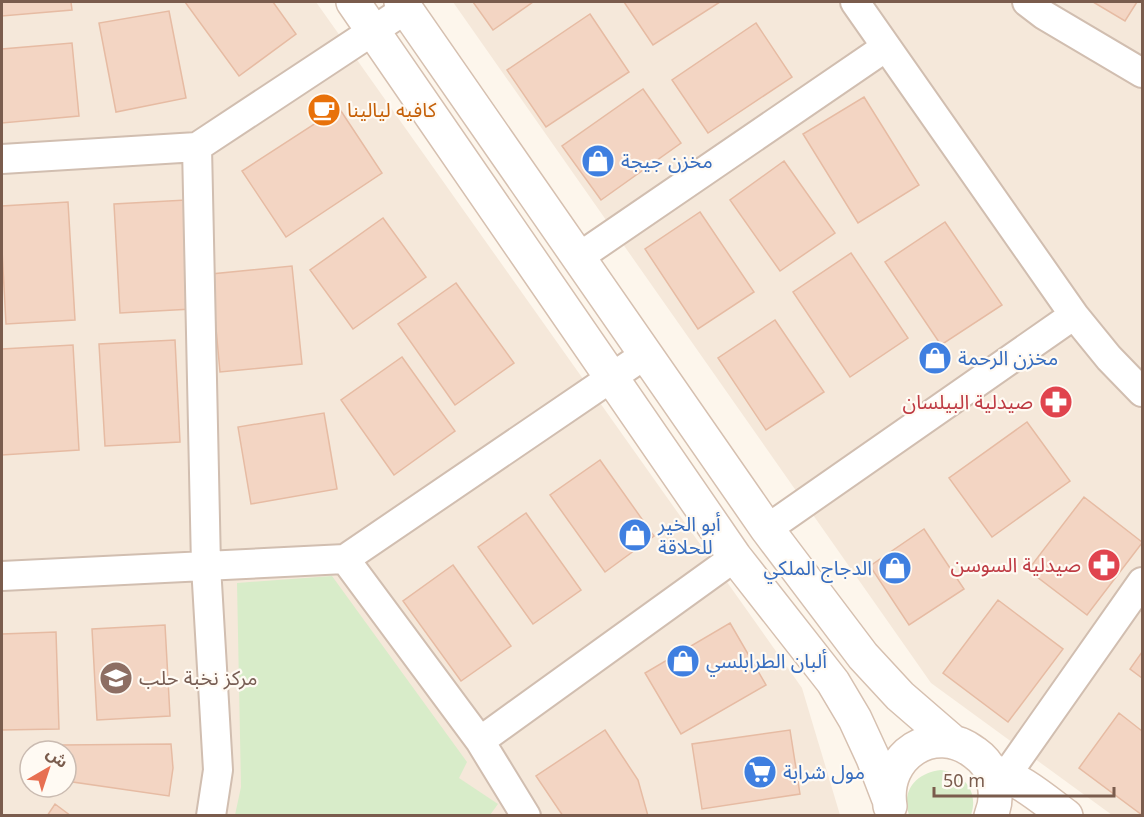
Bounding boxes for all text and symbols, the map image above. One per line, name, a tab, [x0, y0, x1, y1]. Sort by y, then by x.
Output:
cafe icon: كافيه ليالينا	[306, 92, 342, 128]
place label: كافيه ليالينا	[347, 96, 437, 123]
shop icon: مخزن جيجة	[580, 143, 616, 179]
place label: مخزن جيجة	[621, 147, 713, 174]
shop icon: مخزن الرحمة	[917, 340, 953, 376]
place label: مخزن الرحمة	[958, 344, 1058, 371]
pharmacy icon: صيدلية البيلسان	[1038, 384, 1074, 420]
place label: صيدلية البيلسان	[902, 388, 1033, 415]
place label: أبو الخير للحلاقة	[657, 510, 721, 560]
shop icon: أبو الخير للحلاقة	[617, 517, 653, 553]
pharmacy icon: صيدلية السوسن	[1086, 547, 1122, 583]
shop icon: الدجاج الملكي	[877, 550, 913, 586]
place label: صيدلية السوسن	[951, 551, 1081, 578]
place label: الدجاج الملكي	[763, 554, 872, 584]
shop icon: ألبان الطرابلسي	[665, 643, 701, 679]
place label: ألبان الطرابلسي	[706, 647, 827, 677]
school or university icon: مركز نخبة حلب	[98, 660, 134, 696]
place label: مركز نخبة حلب	[139, 664, 258, 691]
north arrow	[18, 739, 78, 799]
text: ش	[42, 742, 73, 773]
supermarket icon: مول شرابة	[742, 754, 778, 790]
place label: مول شرابة	[783, 758, 865, 785]
scale bar	[934, 760, 1114, 798]
text: 50 m	[943, 768, 985, 792]

